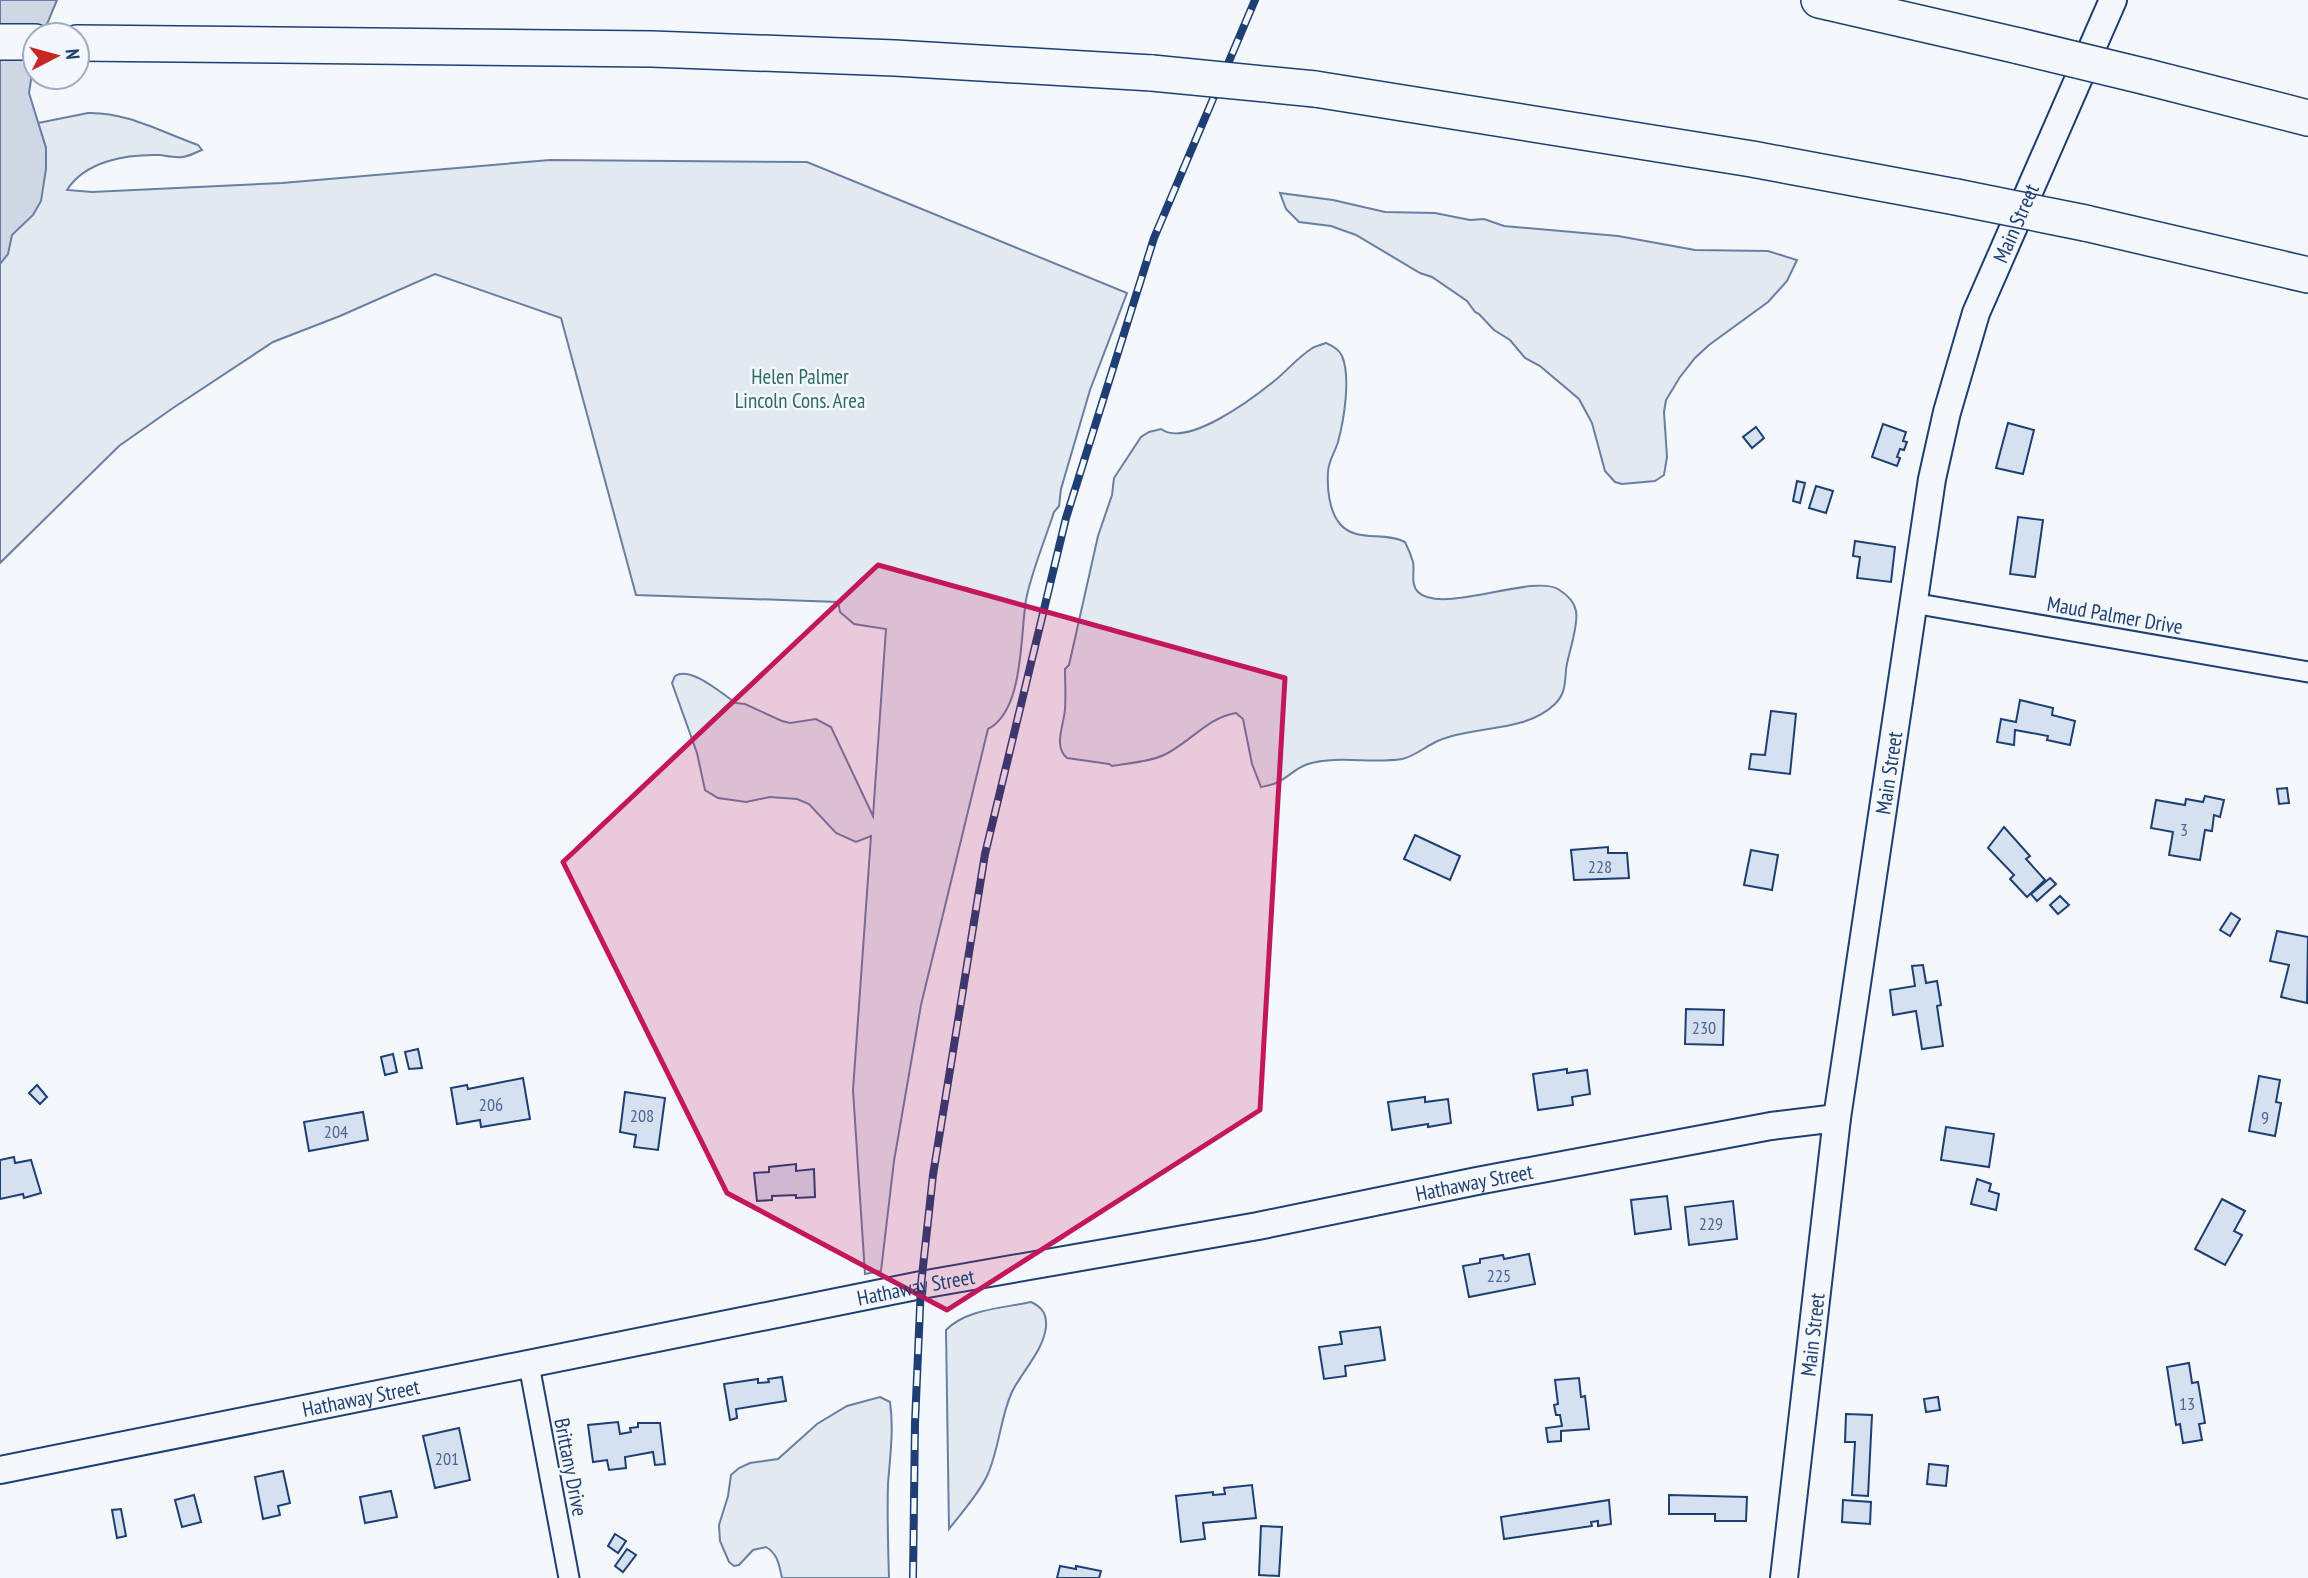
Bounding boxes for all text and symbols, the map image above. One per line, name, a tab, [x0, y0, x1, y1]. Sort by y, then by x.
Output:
north arrow	[21, 21, 91, 91]
text: N	[60, 48, 85, 61]
street label: Main Street	[1986, 179, 2045, 267]
park label: Helen Palmer Lincoln Cons. Area	[735, 363, 865, 414]
street label: Maud Palmer Drive	[2045, 590, 2185, 640]
street label: Main Street	[1869, 729, 1908, 816]
house number: 3	[2180, 818, 2188, 841]
house number: 228	[1588, 855, 1612, 878]
house number: 230	[1692, 1016, 1716, 1039]
house number: 206	[479, 1093, 503, 1116]
house number: 208	[630, 1104, 654, 1127]
house number: 9	[2261, 1106, 2269, 1129]
house number: 204	[324, 1120, 348, 1143]
street label: Hathaway Street	[1413, 1157, 1535, 1207]
house number: 229	[1699, 1212, 1723, 1235]
street label: Hathaway Street	[855, 1262, 977, 1311]
house number: 225	[1487, 1264, 1511, 1287]
street label: Main Street	[1794, 1291, 1830, 1378]
street label: Hathaway Street	[300, 1373, 422, 1422]
house number: 13	[2179, 1392, 2195, 1415]
street label: Brittany Drive	[548, 1416, 594, 1518]
house number: 201	[435, 1447, 459, 1470]

